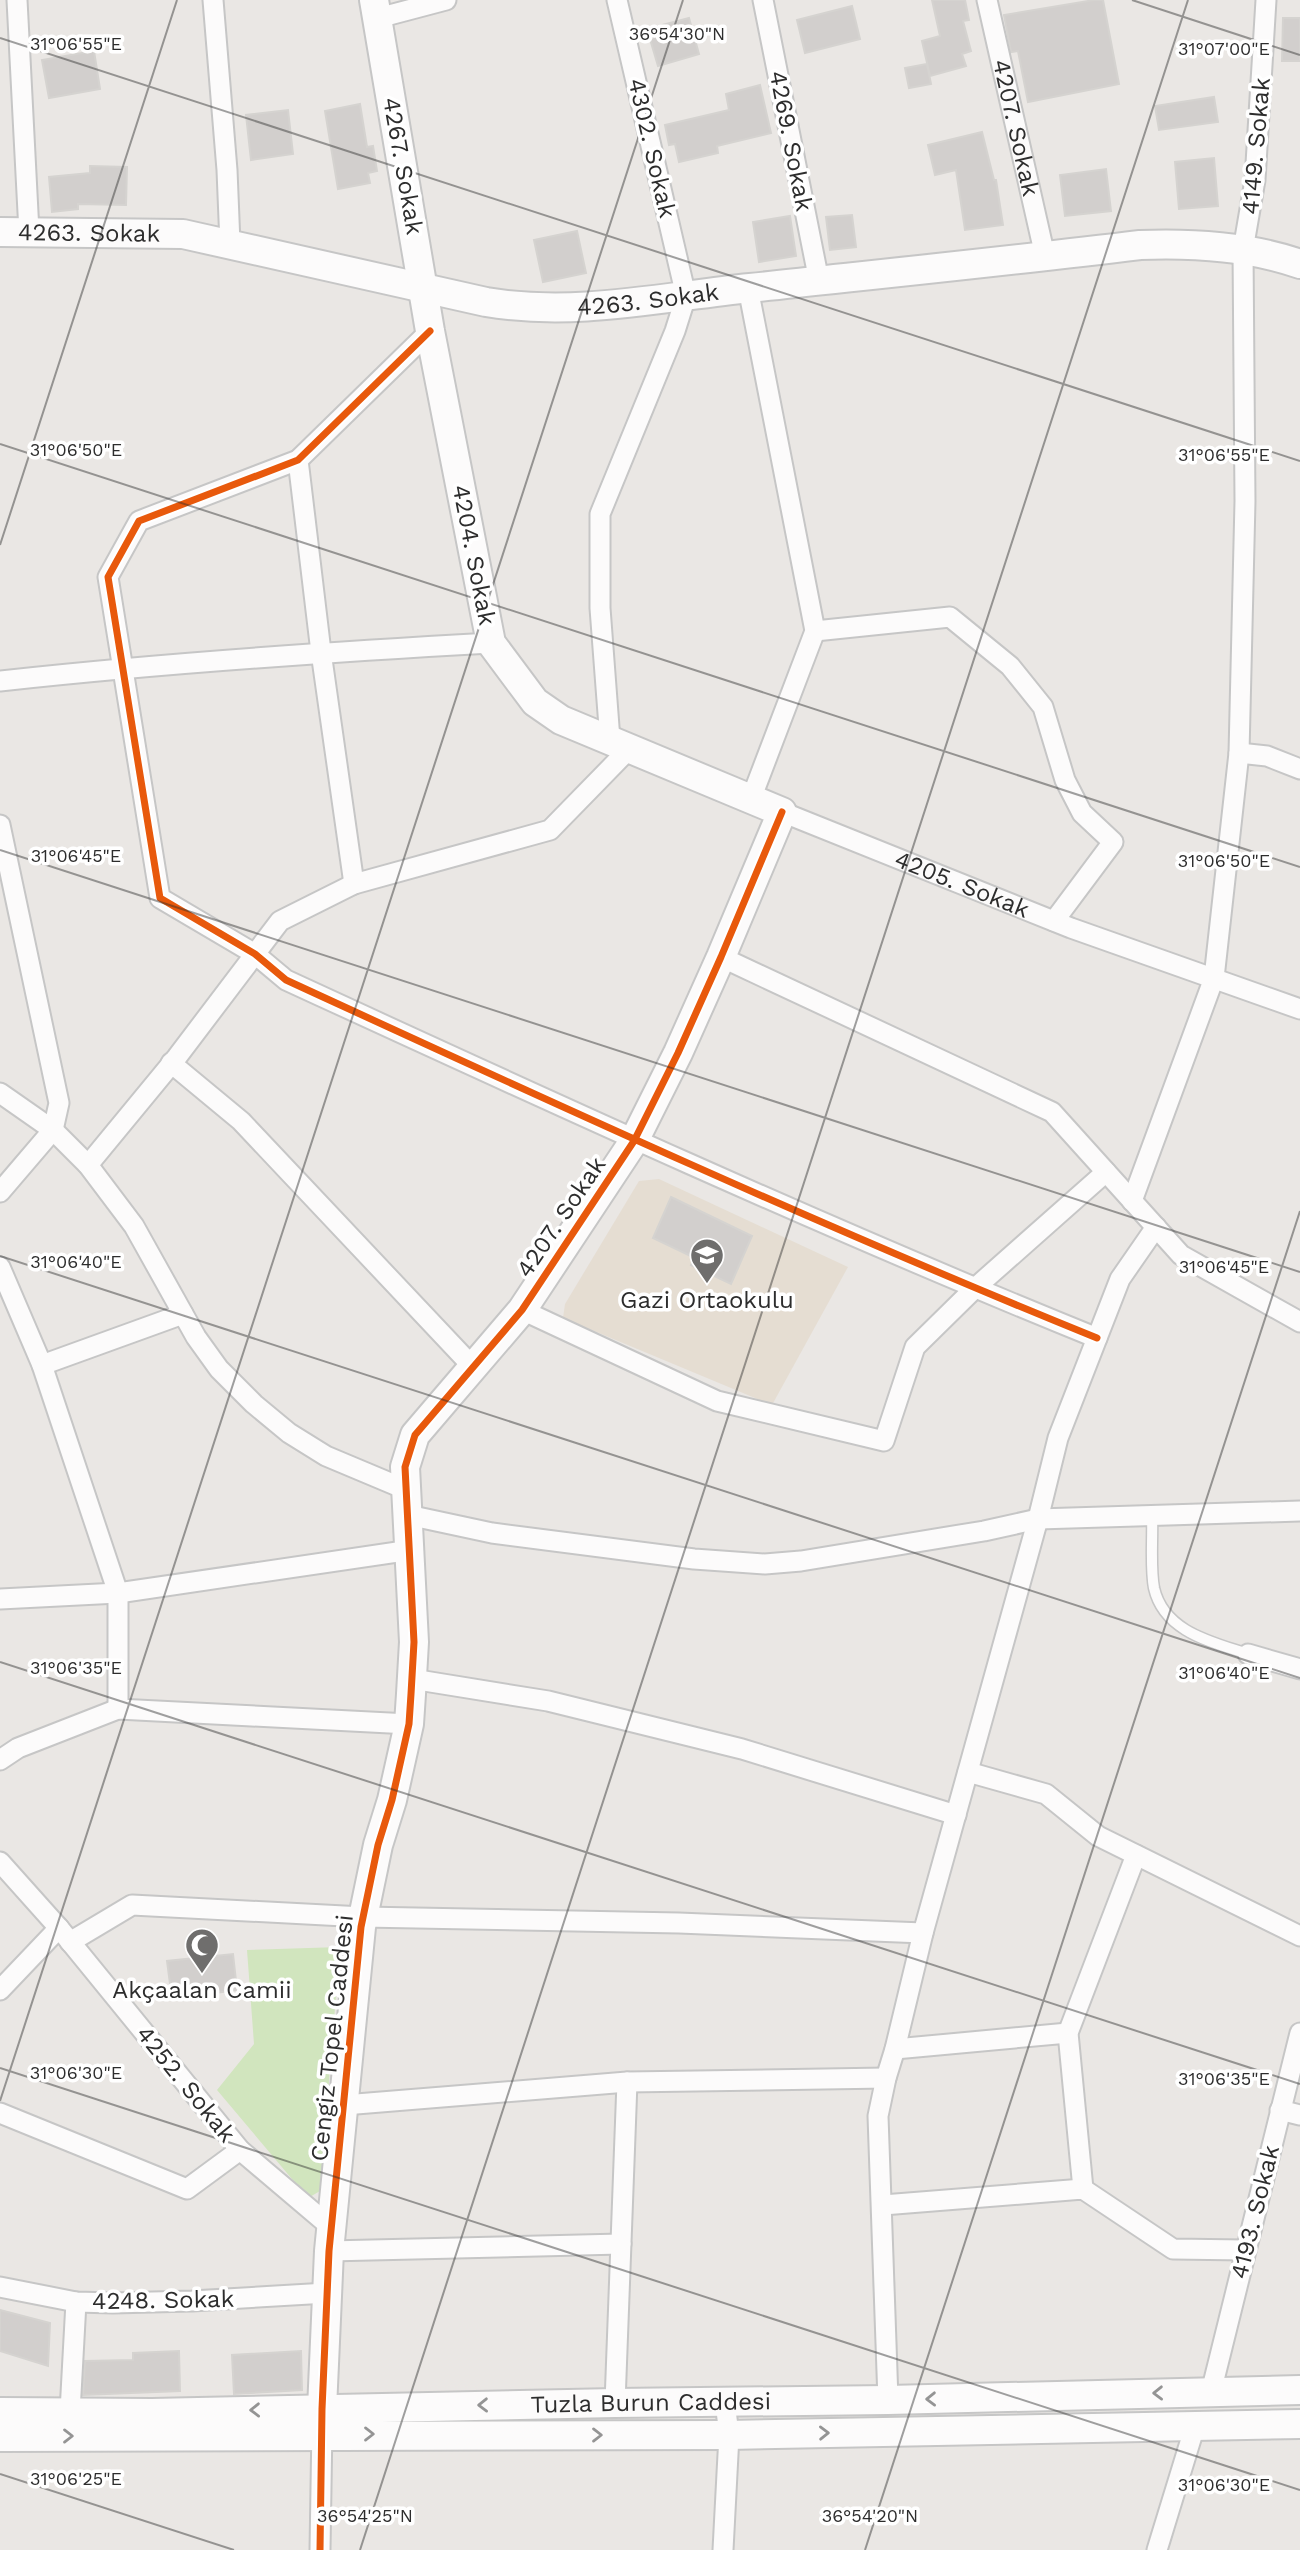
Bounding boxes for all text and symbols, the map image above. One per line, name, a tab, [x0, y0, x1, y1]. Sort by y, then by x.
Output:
text: 36°54'30"N	[629, 23, 725, 44]
text: 31°06'55"E	[30, 33, 122, 54]
text: 31°07'00"E	[1178, 38, 1270, 59]
street label: 4207. Sokak	[987, 57, 1045, 199]
street label: 4269. Sokak	[764, 68, 818, 214]
street label: 4302. Sokak	[622, 75, 682, 221]
street label: 4149. Sokak	[1236, 76, 1276, 216]
street label: 4267. Sokak	[377, 95, 429, 237]
street label: 4263. Sokak	[18, 218, 161, 248]
street label: 4263. Sokak	[576, 278, 721, 321]
text: 31°06'50"E	[30, 439, 122, 460]
text: 31°06'55"E	[1178, 444, 1270, 465]
street label: 4204. Sokak	[447, 482, 501, 628]
text: 31°06'45"E	[31, 845, 121, 866]
street label: 4205. Sokak	[891, 845, 1034, 924]
text: 31°06'50"E	[1178, 850, 1270, 871]
street label: 4207. Sokak	[510, 1151, 612, 1283]
school or university icon: Gazi Ortaokulu	[688, 1236, 726, 1285]
text: 31°06'40"E	[30, 1251, 122, 1272]
text: 31°06'45"E	[1179, 1256, 1269, 1277]
place label: Gazi Ortaokulu	[620, 1286, 794, 1314]
text: 31°06'35"E	[30, 1657, 122, 1678]
text: 31°06'40"E	[1178, 1662, 1270, 1683]
street label: Cengiz Topel Caddesi	[305, 1913, 359, 2163]
mosque icon: Akçaalan Camii	[183, 1926, 221, 1975]
place label: Akçaalan Camii	[112, 1976, 292, 2004]
street label: 4252. Sokak	[131, 2020, 242, 2148]
text: 31°06'30"E	[30, 2062, 122, 2083]
text: 31°06'35"E	[1178, 2068, 1270, 2089]
street label: 4193. Sokak	[1225, 2142, 1285, 2282]
street label: 4248. Sokak	[92, 2285, 235, 2315]
one-way arrow	[1153, 2386, 1164, 2401]
street label: Tuzla Burun Caddesi	[530, 2387, 771, 2419]
one-way arrow	[925, 2391, 936, 2407]
one-way arrow	[477, 2398, 488, 2413]
one-way arrow	[250, 2403, 261, 2418]
one-way arrow	[819, 2426, 830, 2441]
one-way arrow	[364, 2427, 375, 2442]
one-way arrow	[592, 2427, 602, 2443]
one-way arrow	[63, 2428, 74, 2444]
text: 31°06'25"E	[30, 2468, 122, 2489]
text: 31°06'30"E	[1178, 2474, 1270, 2495]
text: 36°54'25"N	[317, 2505, 413, 2526]
text: 36°54'20"N	[822, 2505, 918, 2526]

